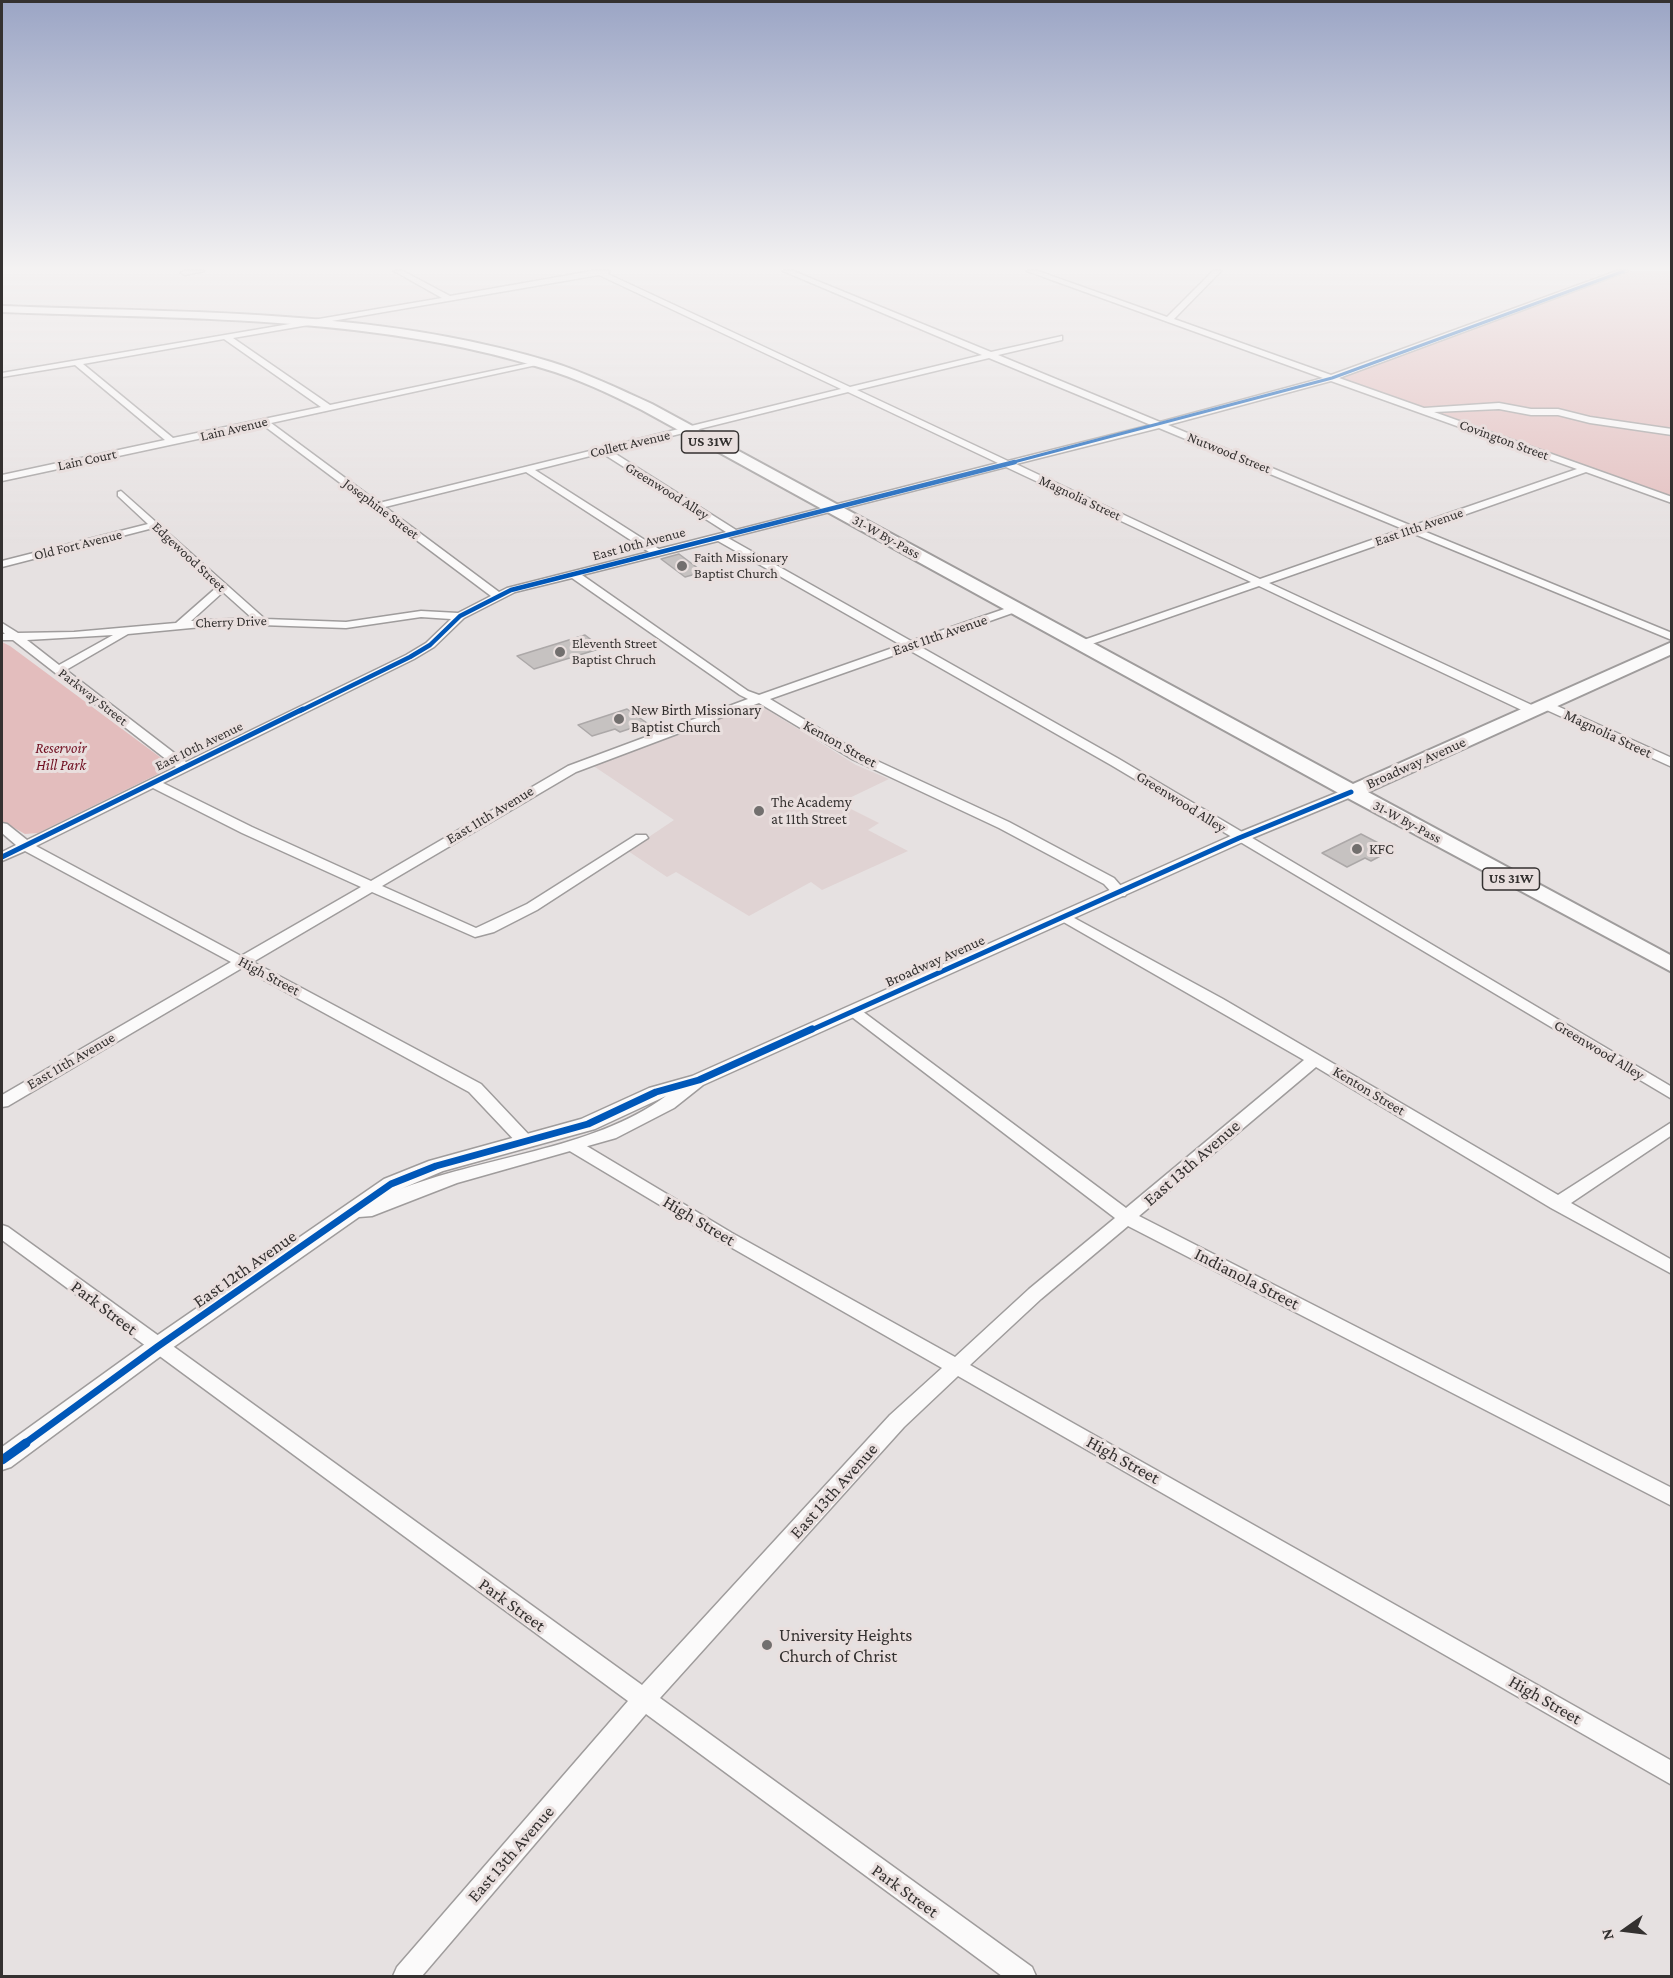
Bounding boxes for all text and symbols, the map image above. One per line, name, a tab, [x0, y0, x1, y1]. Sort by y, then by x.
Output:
street label: Lain Avenue	[199, 413, 269, 445]
street label: Covington Street	[1457, 416, 1551, 464]
street label: Collett Avenue	[588, 427, 672, 461]
street label: Nutwood Street	[1185, 429, 1273, 477]
road number: US 31W	[682, 431, 738, 453]
street label: Lain Court	[56, 446, 118, 474]
street label: Greenwood Alley	[622, 459, 712, 523]
street label: Magnolia Street	[1036, 472, 1124, 524]
street label: Josephine Street	[340, 475, 422, 543]
street label: East 11th Avenue	[1373, 504, 1465, 550]
street label: 31-W By-Pass	[849, 511, 923, 563]
street label: Edgewood Street	[149, 519, 229, 595]
street label: East 10th Avenue	[591, 524, 687, 564]
street label: Old Fort Avenue	[32, 526, 124, 564]
place label: Faith Missionary Baptist Church	[694, 550, 788, 582]
marker: Faith Missionary Baptist Church	[675, 559, 689, 573]
street label: East 11th Avenue	[890, 610, 990, 660]
street label: Cherry Drive	[195, 612, 267, 632]
place label: Eleventh Street Baptist Chruch	[572, 636, 657, 668]
marker: Eleventh Street Baptist Chruch	[553, 645, 567, 659]
street label: Parkway Street	[55, 665, 131, 729]
place label: New Birth Missionary Baptist Church	[631, 701, 761, 736]
street label: Magnolia Street	[1561, 706, 1655, 762]
marker: New Birth Missionary Baptist Church	[612, 712, 626, 726]
street label: Kenton Street	[800, 716, 880, 772]
street label: East 10th Avenue	[152, 718, 246, 774]
street label: Broadway Avenue	[1363, 733, 1469, 793]
park label: Reservoir Hill Park	[35, 739, 87, 774]
street label: Greenwood Alley	[1133, 767, 1229, 837]
street label: East 11th Avenue	[443, 782, 537, 848]
place label: The Academy at 11th Street	[771, 793, 852, 828]
street label: 31-W By-Pass	[1370, 797, 1444, 847]
marker: The Academy at 11th Street	[752, 804, 766, 818]
place label: KFC	[1369, 840, 1394, 858]
marker: KFC	[1350, 842, 1364, 856]
road number: US 31W	[1482, 868, 1540, 890]
street label: Broadway Avenue	[882, 931, 988, 991]
street label: High Street	[235, 952, 303, 1000]
street label: Greenwood Alley	[1551, 1016, 1647, 1084]
street label: East 11th Avenue	[24, 1029, 118, 1093]
street label: Kenton Street	[1329, 1062, 1409, 1120]
street label: East 13th Avenue	[1139, 1115, 1245, 1211]
street label: High Street	[659, 1191, 739, 1251]
street label: East 12th Avenue	[189, 1225, 301, 1313]
street label: Indianola Street	[1191, 1243, 1303, 1315]
street label: Park Street	[67, 1276, 141, 1340]
street label: High Street	[1083, 1431, 1163, 1489]
street label: East 13th Avenue	[785, 1439, 883, 1543]
street label: Park Street	[474, 1573, 550, 1637]
place label: University Heights Church of Christ	[779, 1624, 912, 1666]
marker: University Heights Church of Christ	[760, 1638, 774, 1652]
street label: High Street	[1505, 1671, 1585, 1729]
street label: East 13th Avenue	[463, 1801, 559, 1907]
street label: Park Street	[867, 1859, 943, 1923]
north arrow	[1595, 1900, 1655, 1960]
text: N	[1597, 1927, 1617, 1942]

